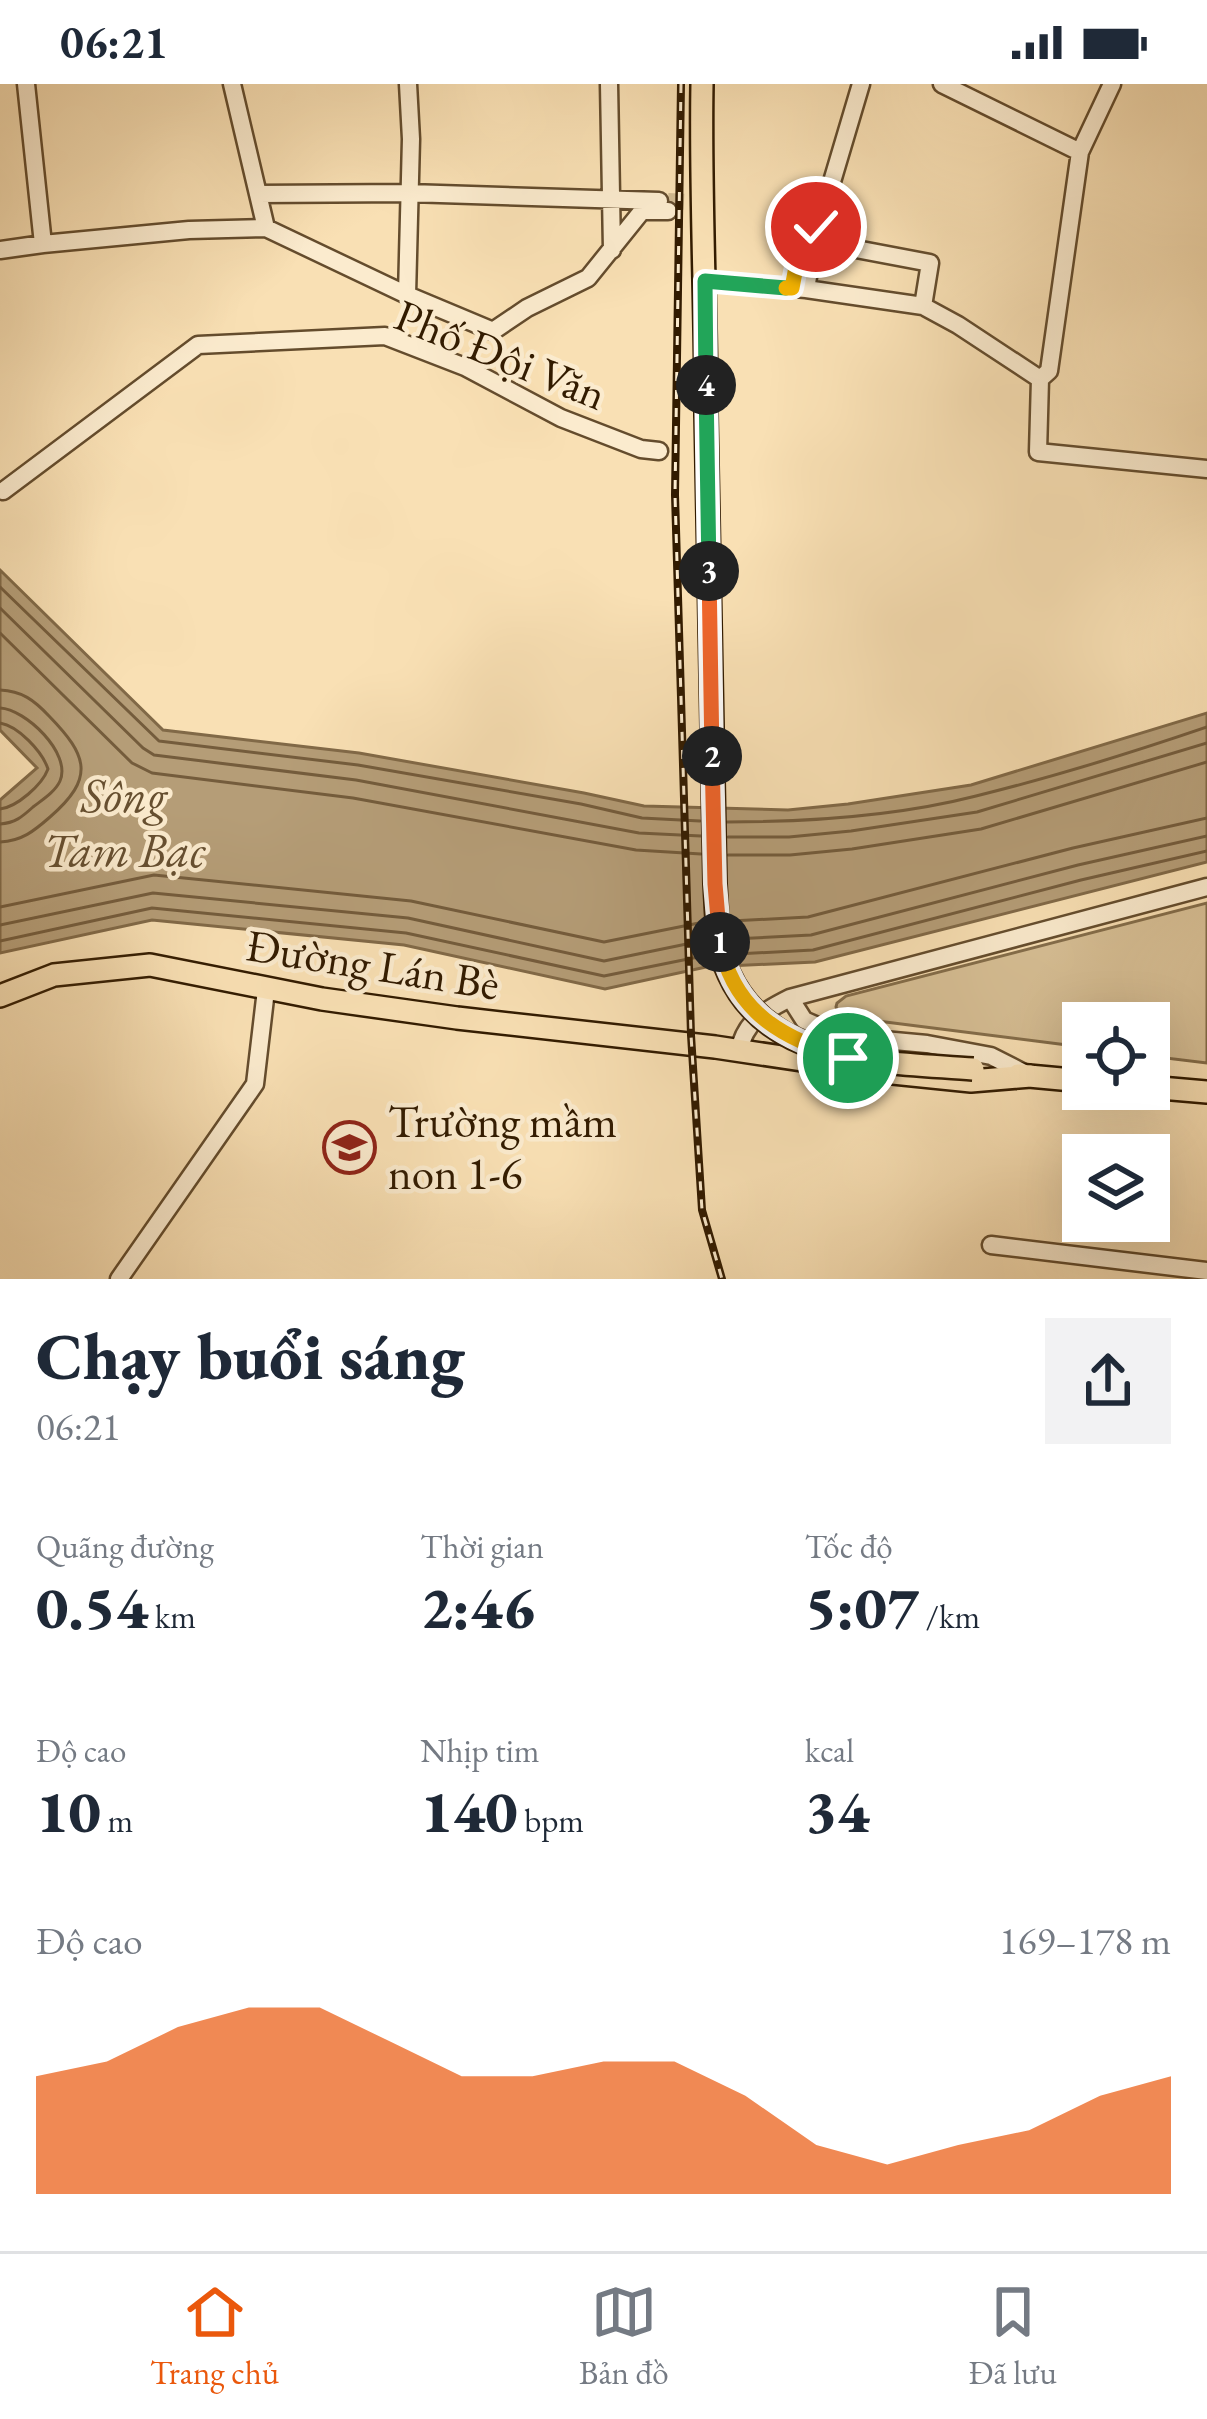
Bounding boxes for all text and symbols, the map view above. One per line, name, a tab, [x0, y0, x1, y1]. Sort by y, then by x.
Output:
text: 06:21	[60, 13, 168, 71]
pin	[765, 176, 867, 278]
icon: check	[783, 194, 849, 260]
street label: Phố Đội Văn	[387, 285, 615, 423]
pin: 4	[676, 355, 736, 415]
text: 4	[697, 363, 715, 406]
pin: 3	[679, 541, 739, 601]
text: 3	[700, 549, 718, 592]
pin: 2	[682, 726, 742, 786]
text: 2	[703, 734, 721, 777]
water label: Sông Tam Bạc	[43, 764, 206, 881]
pin: 1	[690, 912, 750, 972]
street label: Đường Lán Bè	[242, 915, 504, 1013]
text: 1	[711, 920, 729, 963]
map controls	[1062, 1002, 1170, 1242]
button: locate	[1062, 1002, 1170, 1110]
pin	[797, 1007, 899, 1109]
icon: arrive	[815, 1025, 881, 1091]
place label: Trường mầm non 1-6	[388, 1092, 617, 1202]
school or university icon: Trường mầm non 1-6	[321, 1119, 377, 1175]
button: layers	[1062, 1134, 1170, 1242]
text: Chạy buổi sáng	[36, 1313, 465, 1399]
button: share	[1045, 1318, 1171, 1444]
text: 06:21	[36, 1401, 121, 1452]
text: Quãng đường	[36, 1525, 214, 1568]
text: Thời gian	[420, 1525, 544, 1568]
text: Tốc độ	[805, 1525, 893, 1568]
text: 0.54	[36, 1568, 148, 1646]
text: 2:46	[420, 1568, 535, 1646]
text: 5:07	[805, 1568, 919, 1646]
text: km	[148, 1595, 196, 1638]
text: /km	[919, 1595, 980, 1638]
text: Độ cao	[36, 1729, 126, 1772]
text: Nhịp tim	[420, 1729, 539, 1772]
text: kcal	[805, 1729, 854, 1772]
text: 10	[36, 1772, 101, 1850]
text: 140	[420, 1772, 518, 1850]
text: 34	[805, 1772, 869, 1850]
text: m	[101, 1799, 133, 1842]
text: bpm	[518, 1799, 584, 1842]
text: Độ cao	[36, 1915, 143, 1966]
text: 169–178 m	[999, 1915, 1171, 1966]
tab: Trang chủ	[150, 2279, 279, 2394]
tab: Bản đồ	[579, 2279, 669, 2394]
tab: Đã lưu	[969, 2279, 1057, 2394]

